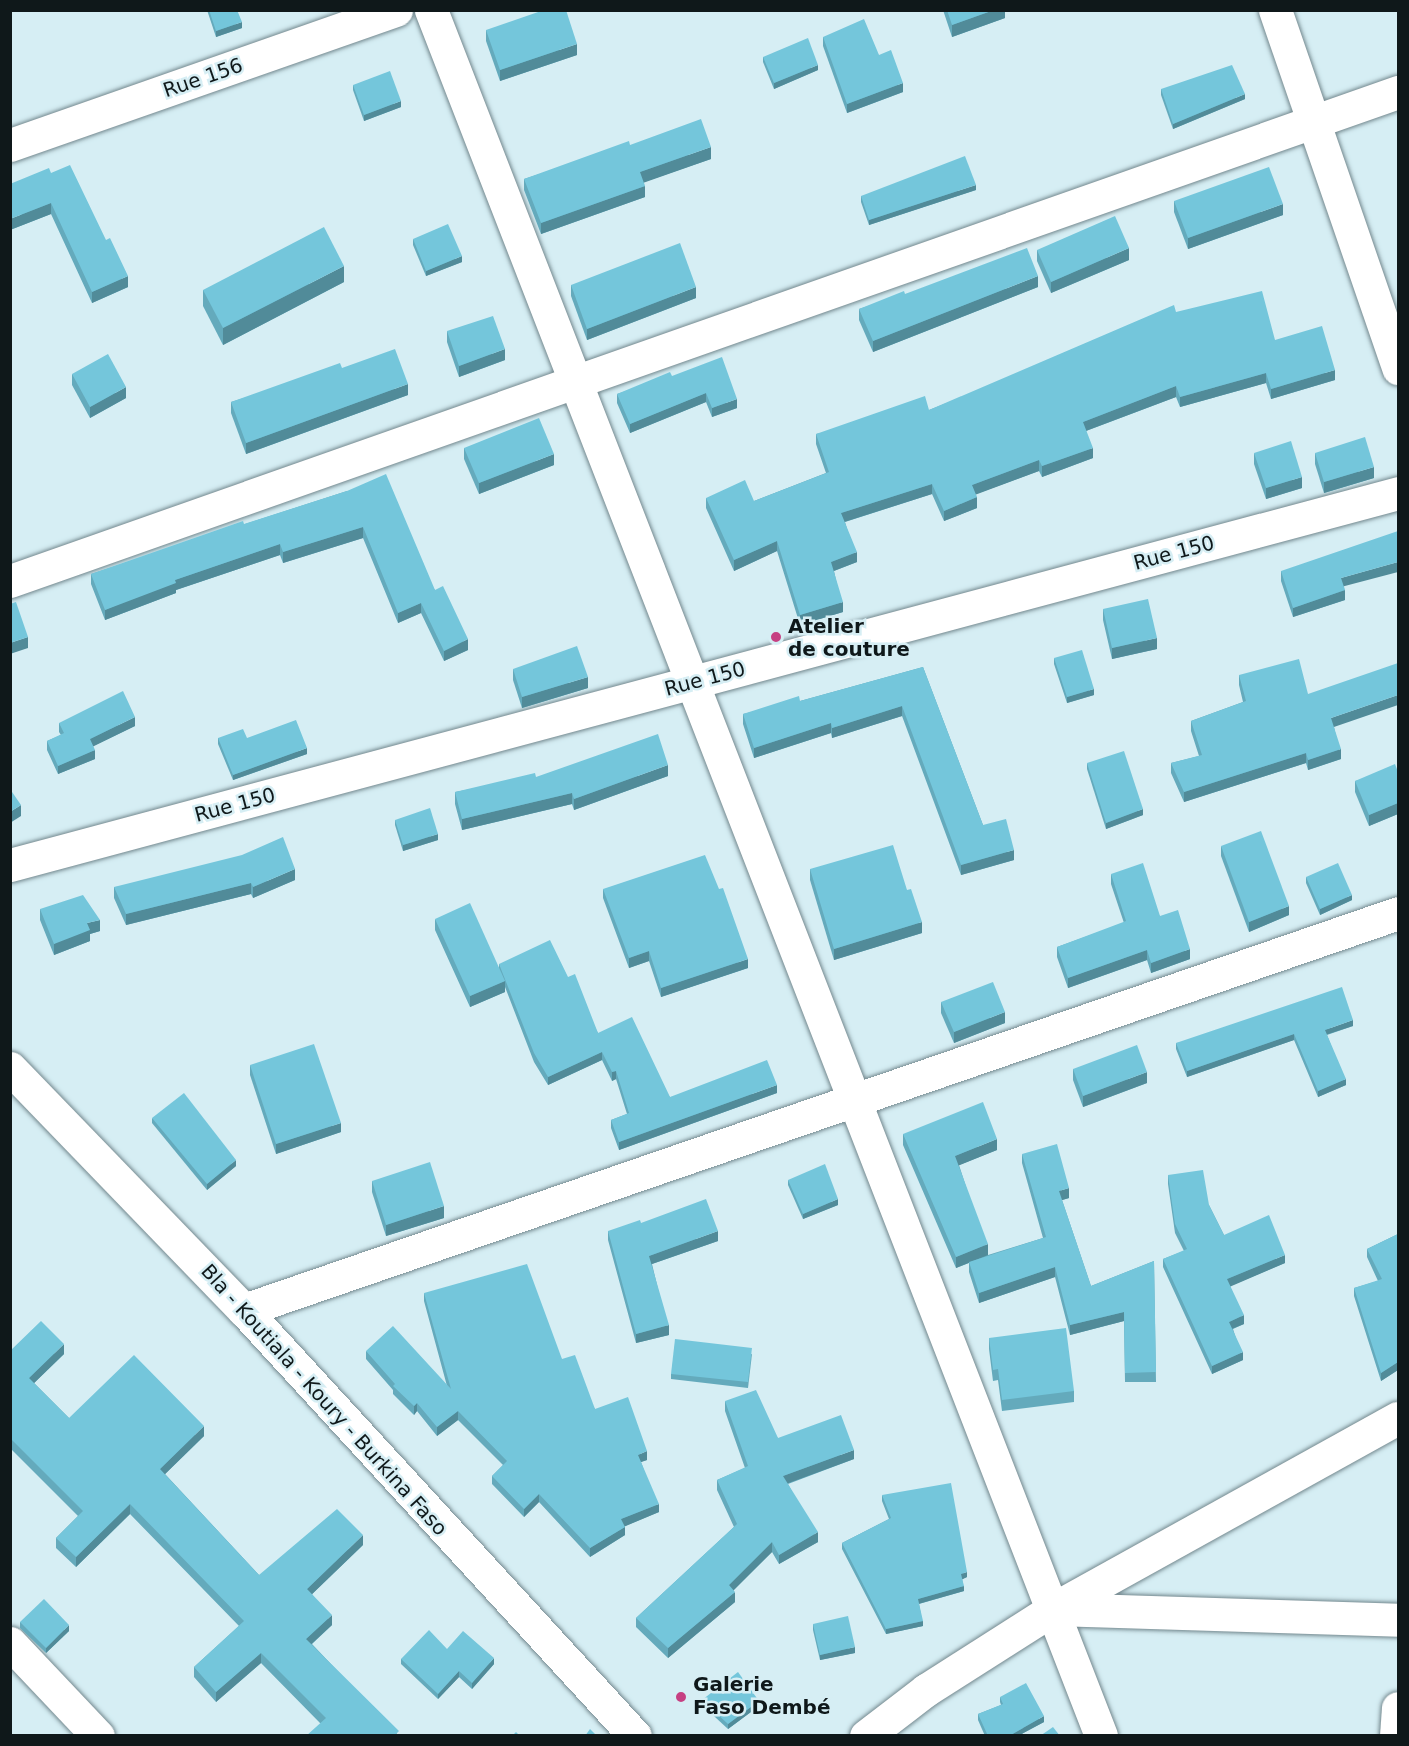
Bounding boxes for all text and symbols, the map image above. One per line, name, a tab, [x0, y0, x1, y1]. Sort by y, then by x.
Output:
street label: Rue 156	[160, 53, 246, 103]
street label: Rue 150	[1131, 531, 1217, 575]
place label: Atelier de couture	[788, 614, 910, 661]
marker: Atelier de couture	[769, 630, 783, 644]
street label: Rue 150	[662, 657, 748, 701]
street label: Rue 150	[192, 783, 278, 827]
street label: Bla - Koutiala - Koury - Burkina Faso	[196, 1259, 452, 1541]
place label: Galerie Faso Dembé	[693, 1673, 830, 1720]
marker: Galerie Faso Dembé	[674, 1690, 688, 1704]

